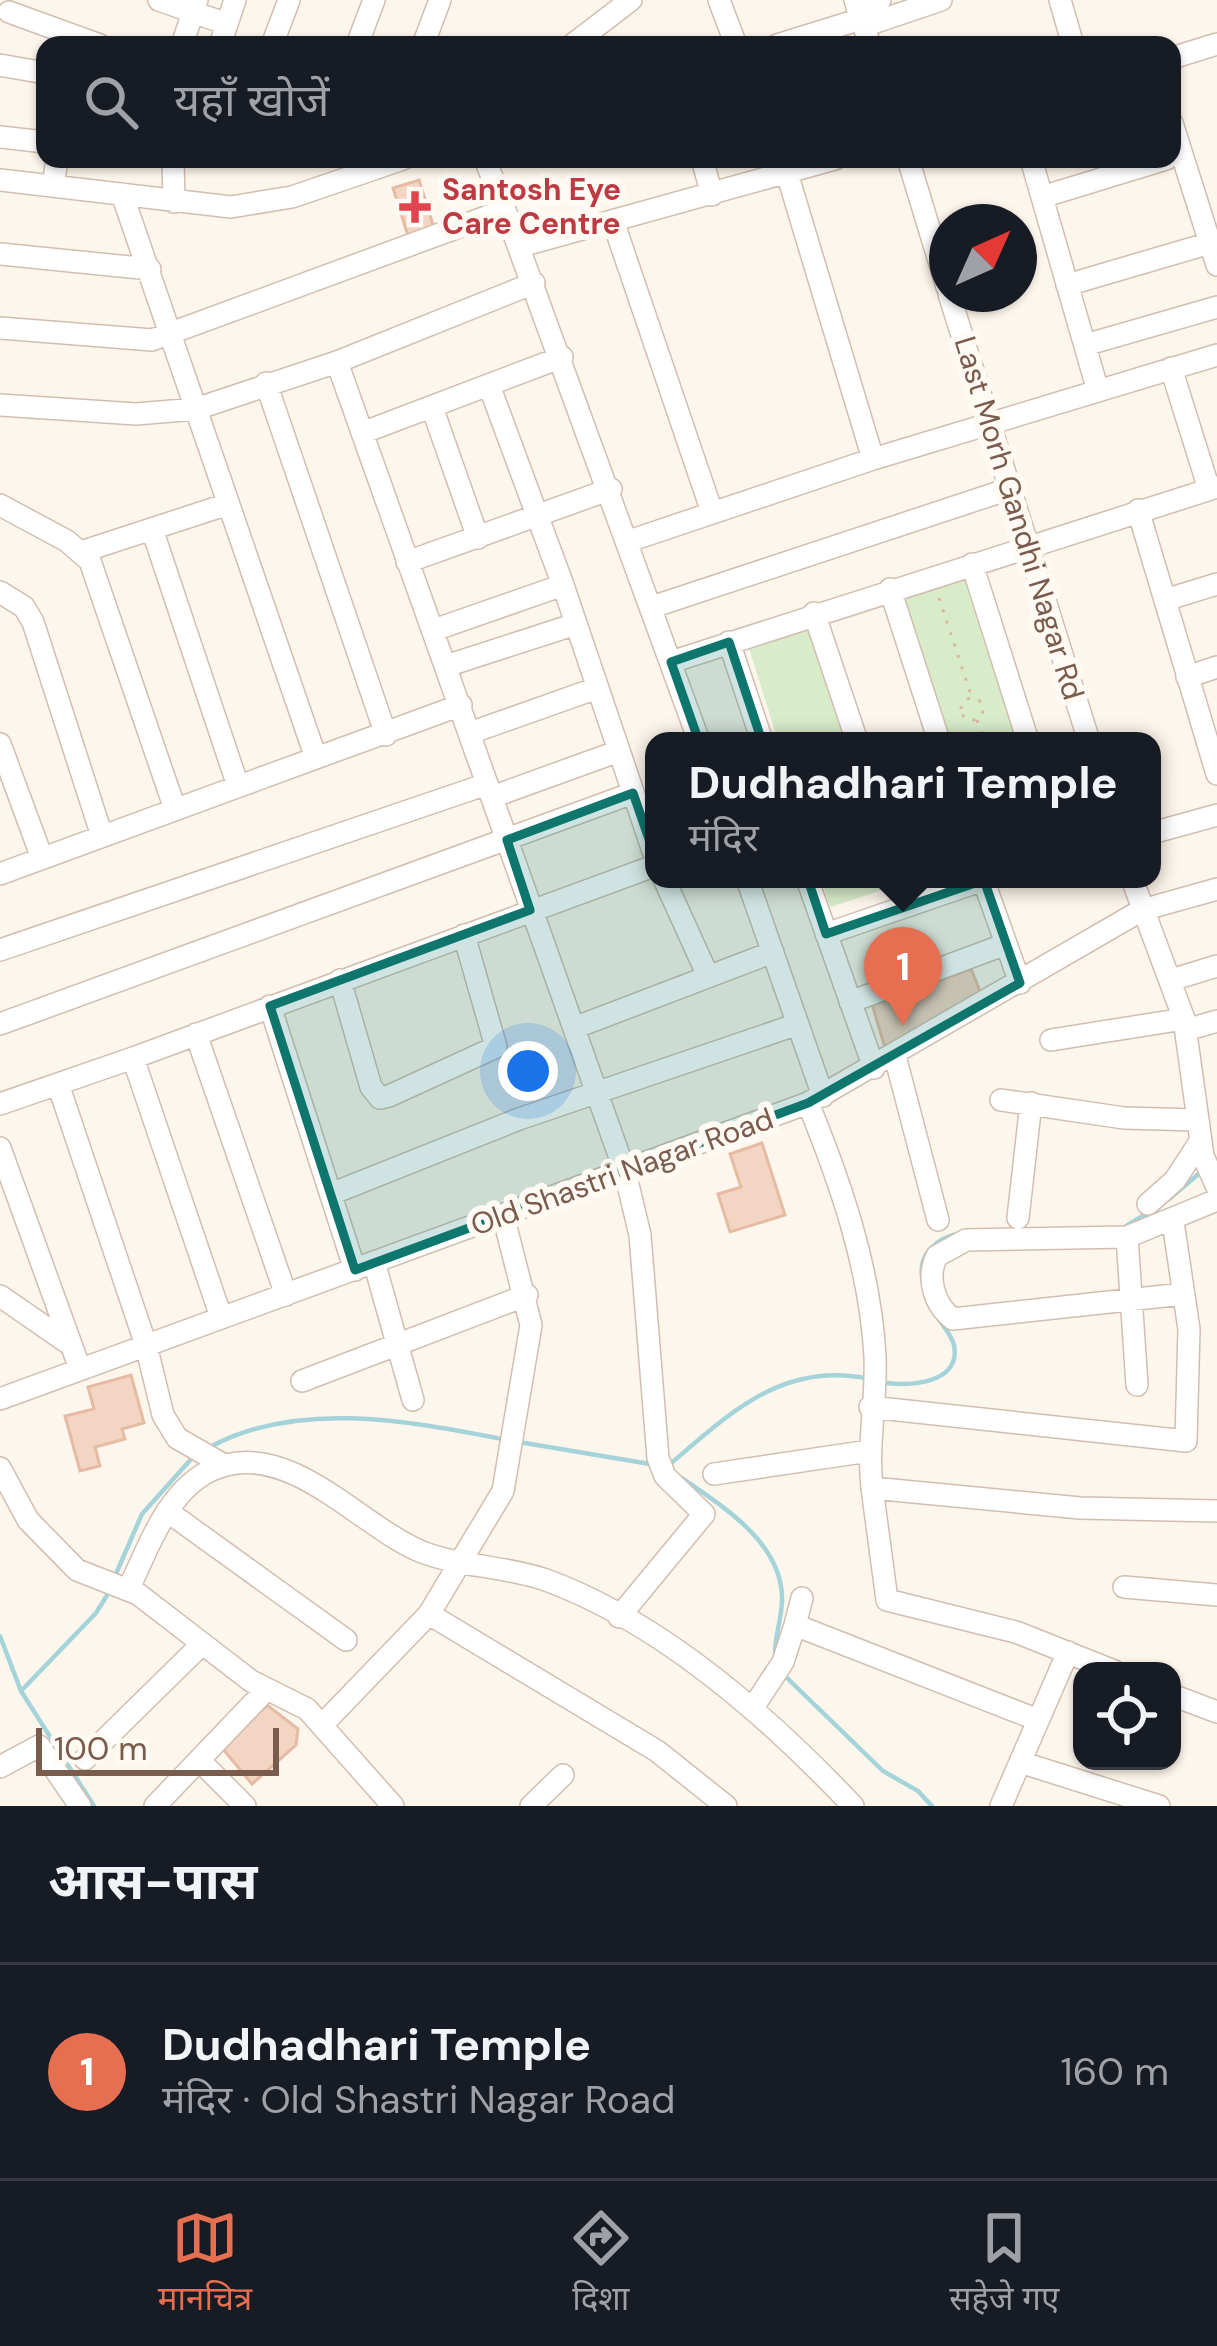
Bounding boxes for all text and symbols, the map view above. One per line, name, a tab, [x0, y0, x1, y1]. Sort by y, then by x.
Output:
search box	[36, 36, 1181, 168]
icon: search	[78, 69, 144, 135]
text: यहाँ खोजें	[174, 71, 329, 130]
place label: Santosh Eye Care Centre	[442, 170, 621, 243]
marker: Santosh Eye Care Centre	[399, 191, 431, 223]
north arrow	[929, 204, 1037, 312]
street label: Last Morh Gandhi Nagar Rd	[946, 331, 1093, 704]
popup	[645, 732, 1161, 888]
text: Dudhadhari Temple	[689, 753, 1118, 812]
text: मंदिर	[689, 812, 759, 863]
pin: 1	[864, 927, 942, 1026]
your location	[498, 1041, 558, 1101]
street label: Old Shastri Nagar Road	[465, 1099, 778, 1244]
map controls	[1073, 1662, 1181, 1770]
button: locate	[1073, 1662, 1181, 1770]
scale bar	[36, 1722, 279, 1775]
text: 100 m	[54, 1727, 148, 1770]
text: आस-पास	[48, 1848, 257, 1915]
text: Dudhadhari Temple	[162, 2015, 591, 2074]
text: 1	[80, 2046, 94, 2097]
text: 160 m	[1061, 2046, 1169, 2097]
text: मंदिर · Old Shastri Nagar Road	[162, 2074, 675, 2125]
tab: मानचित्र	[158, 2205, 252, 2323]
tab: दिशा	[568, 2205, 634, 2323]
tab: सहेजे गए	[949, 2205, 1059, 2323]

